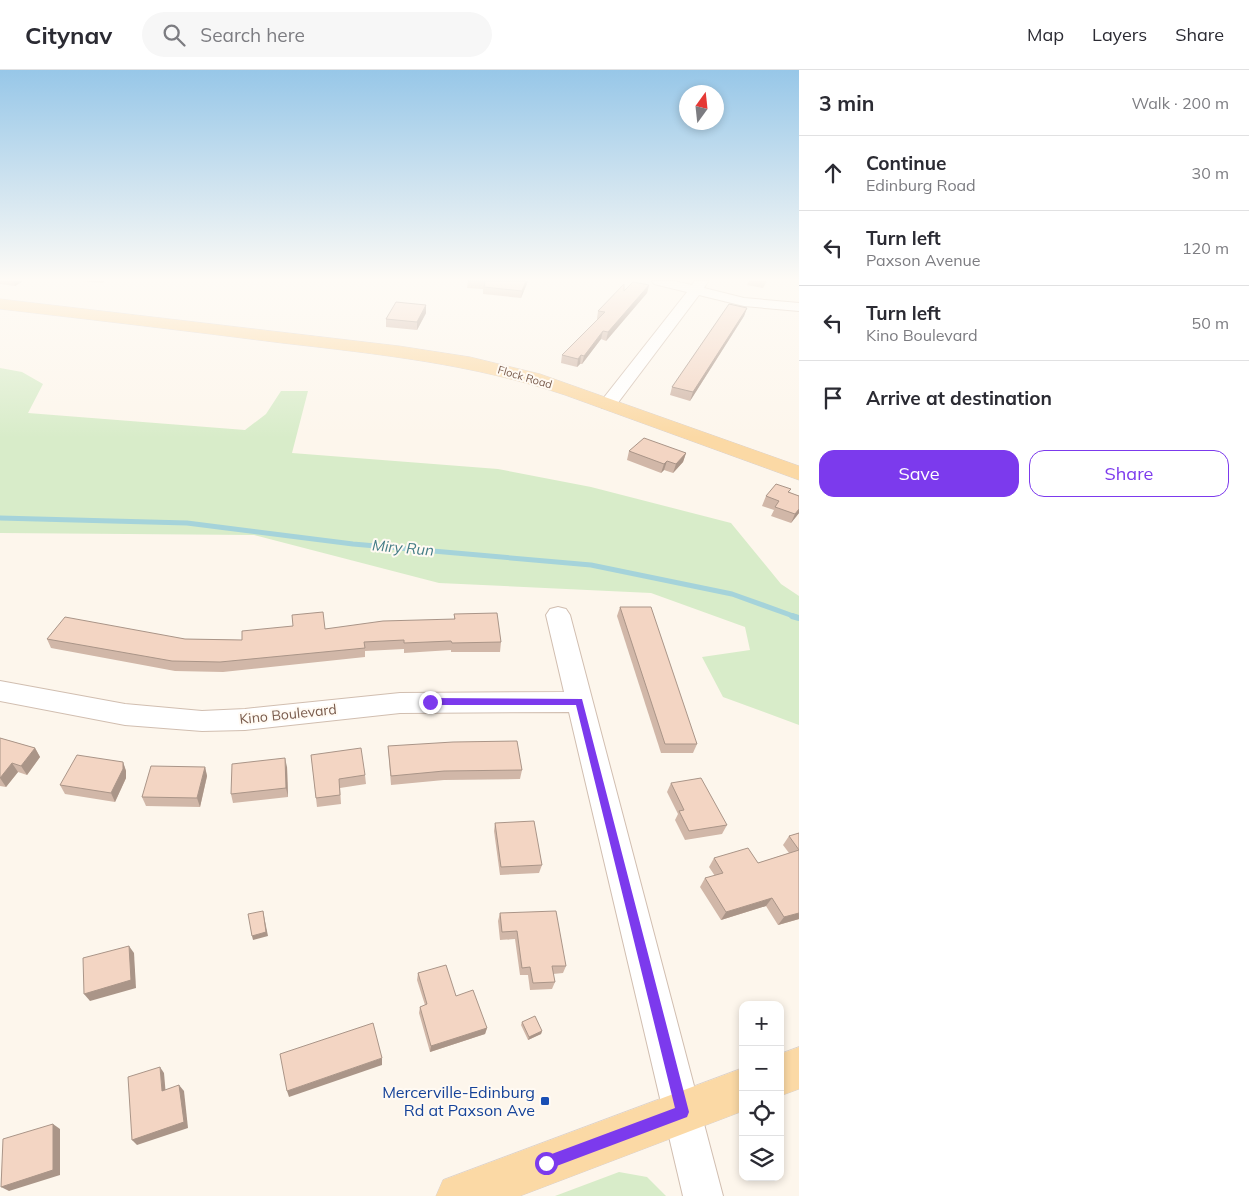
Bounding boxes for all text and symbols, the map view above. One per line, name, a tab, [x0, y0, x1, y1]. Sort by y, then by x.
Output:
search box	[142, 12, 492, 57]
text: Citynav	[25, 20, 112, 50]
icon: search	[160, 21, 188, 49]
text: Search here	[200, 23, 305, 47]
text: Map	[1027, 23, 1064, 46]
text: Layers	[1092, 23, 1147, 46]
text: Share	[1175, 23, 1224, 46]
north arrow	[679, 85, 724, 130]
text: 3 min	[819, 90, 874, 116]
text: Walk · 200 m	[1131, 93, 1229, 113]
text: Continue	[866, 151, 946, 175]
icon: ahead	[819, 159, 847, 187]
text: 30 m	[1192, 163, 1229, 183]
text: Edinburg Road	[866, 175, 976, 195]
text: Turn left	[866, 226, 941, 250]
icon: left	[819, 234, 847, 262]
text: 120 m	[1182, 238, 1229, 258]
text: Paxson Avenue	[866, 250, 980, 270]
text: Turn left	[866, 301, 941, 325]
icon: left	[819, 309, 847, 337]
text: 50 m	[1192, 313, 1229, 333]
text: Kino Boulevard	[866, 325, 978, 345]
street label: Flock Road	[496, 363, 554, 391]
icon: arrive	[819, 384, 847, 412]
text: Arrive at destination	[866, 386, 1052, 410]
button: Save	[819, 450, 1019, 497]
button: Share	[1029, 450, 1229, 497]
water label: Miry Run	[371, 535, 435, 560]
route end	[419, 691, 442, 714]
street label: Kino Boulevard	[239, 700, 337, 728]
map controls	[739, 1001, 784, 1181]
button: +	[739, 1001, 784, 1046]
button: −	[739, 1046, 784, 1091]
place label: Mercerville-Edinburg Rd at Paxson Ave	[382, 1082, 535, 1120]
button: locate	[739, 1091, 784, 1136]
marker: Mercerville-Edinburg Rd at Paxson Ave	[539, 1095, 551, 1107]
button: layers	[739, 1136, 784, 1181]
route start	[535, 1152, 558, 1175]

